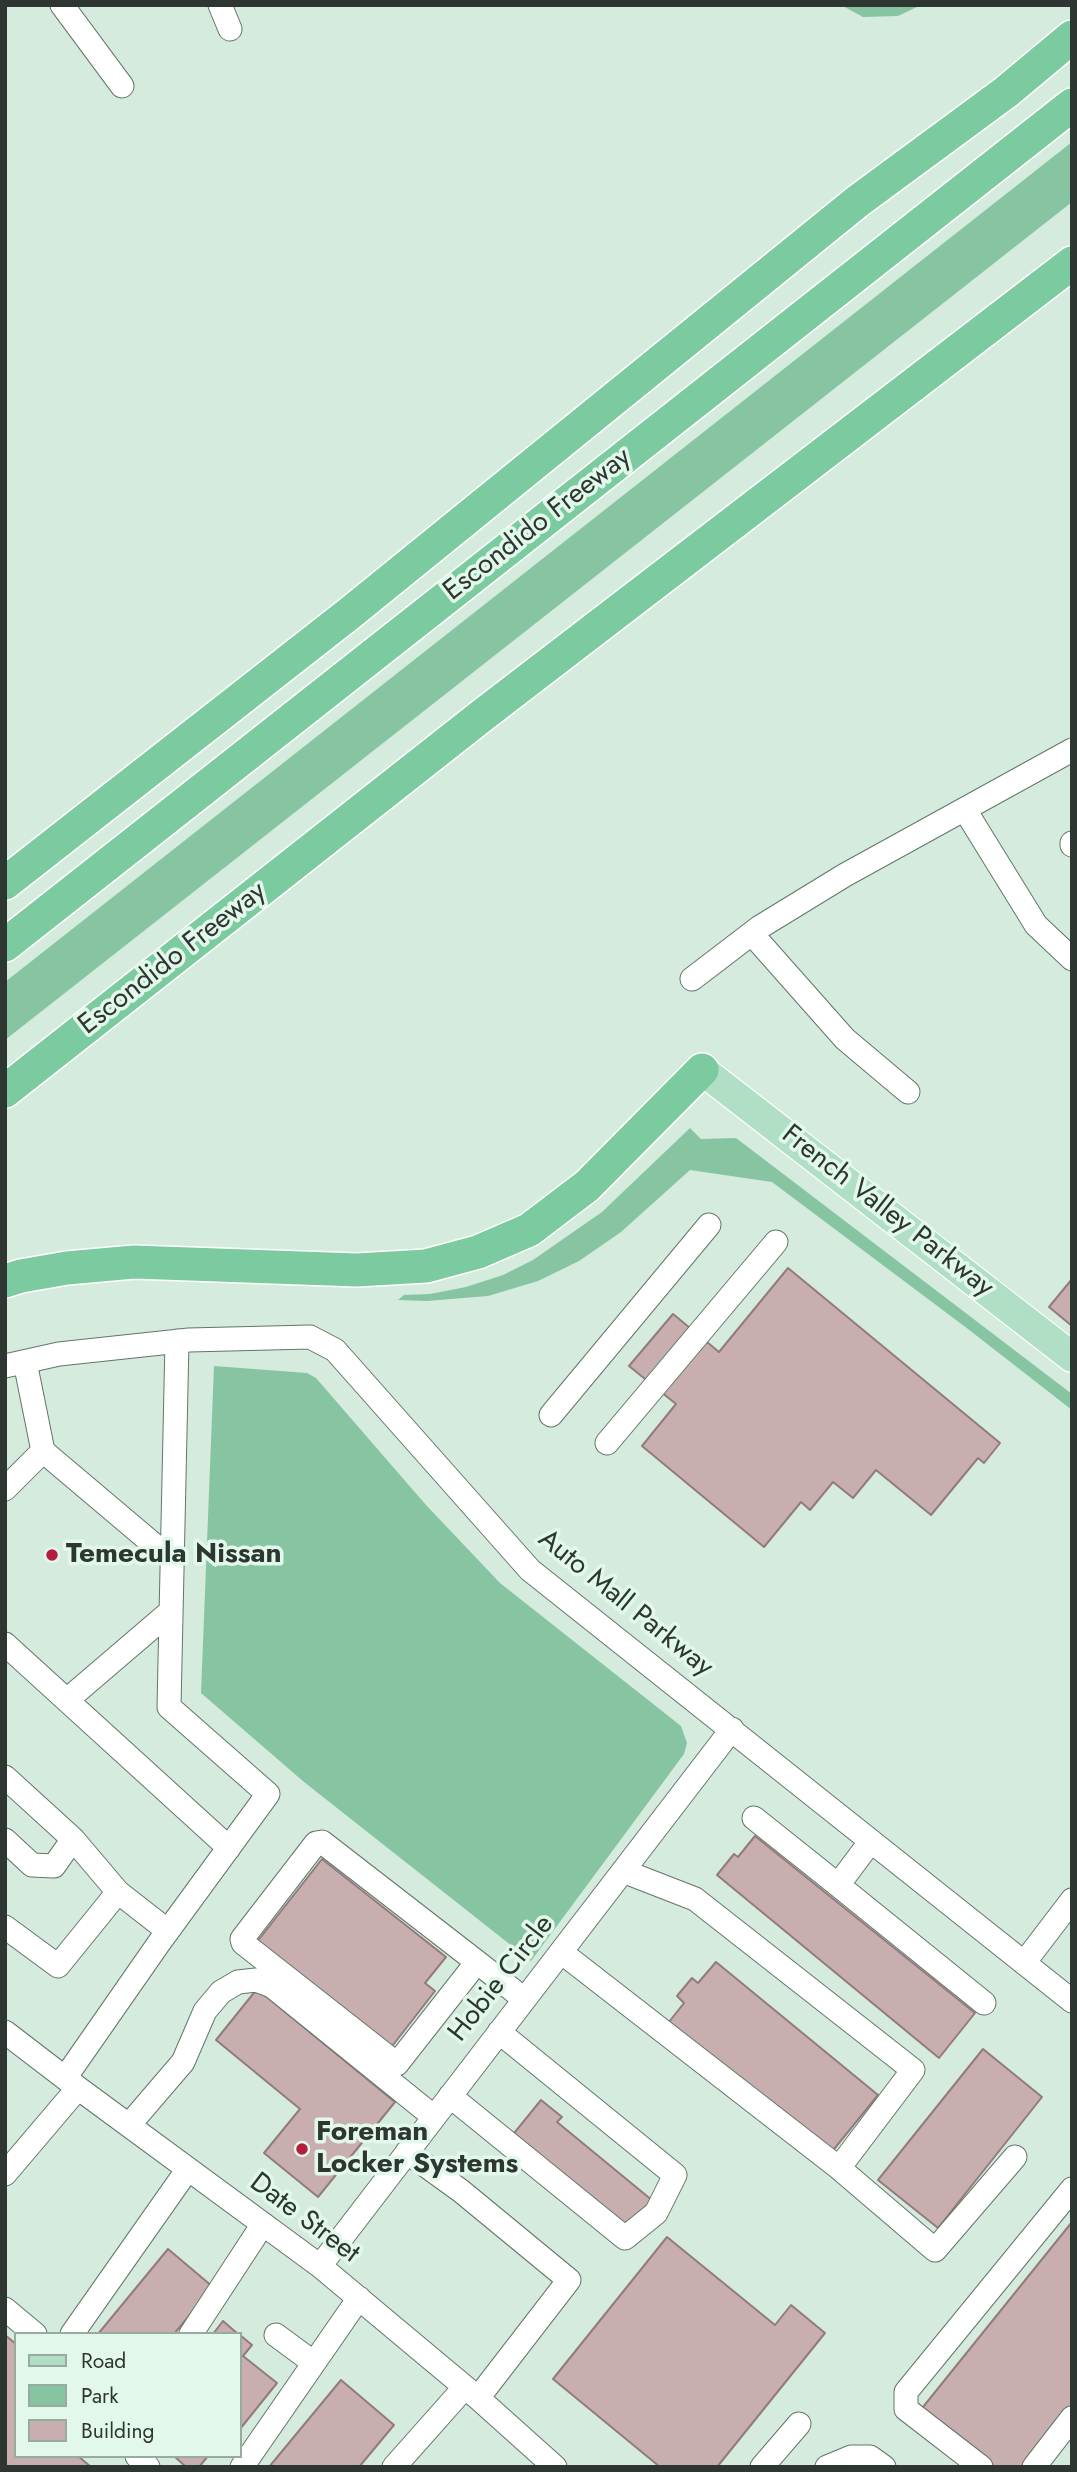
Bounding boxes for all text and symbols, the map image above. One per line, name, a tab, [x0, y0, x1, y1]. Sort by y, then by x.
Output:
street label: Escondido Freeway	[438, 441, 638, 609]
street label: Escondido Freeway	[73, 875, 273, 1043]
street label: French Valley Parkway	[774, 1119, 1000, 1305]
street label: Auto Mall Parkway	[531, 1523, 719, 1685]
place label: Temecula Nissan	[66, 1538, 282, 1572]
marker: Temecula Nissan	[44, 1547, 60, 1563]
street label: Hobie Circle	[442, 1909, 562, 2049]
place label: Foreman Locker Systems	[316, 2116, 518, 2182]
marker: Foreman Locker Systems	[294, 2141, 310, 2157]
street label: Date Street	[242, 2167, 366, 2271]
legend	[14, 2332, 242, 2458]
text: Road	[81, 2346, 126, 2376]
text: Park	[81, 2381, 118, 2411]
text: Building	[81, 2416, 154, 2446]

